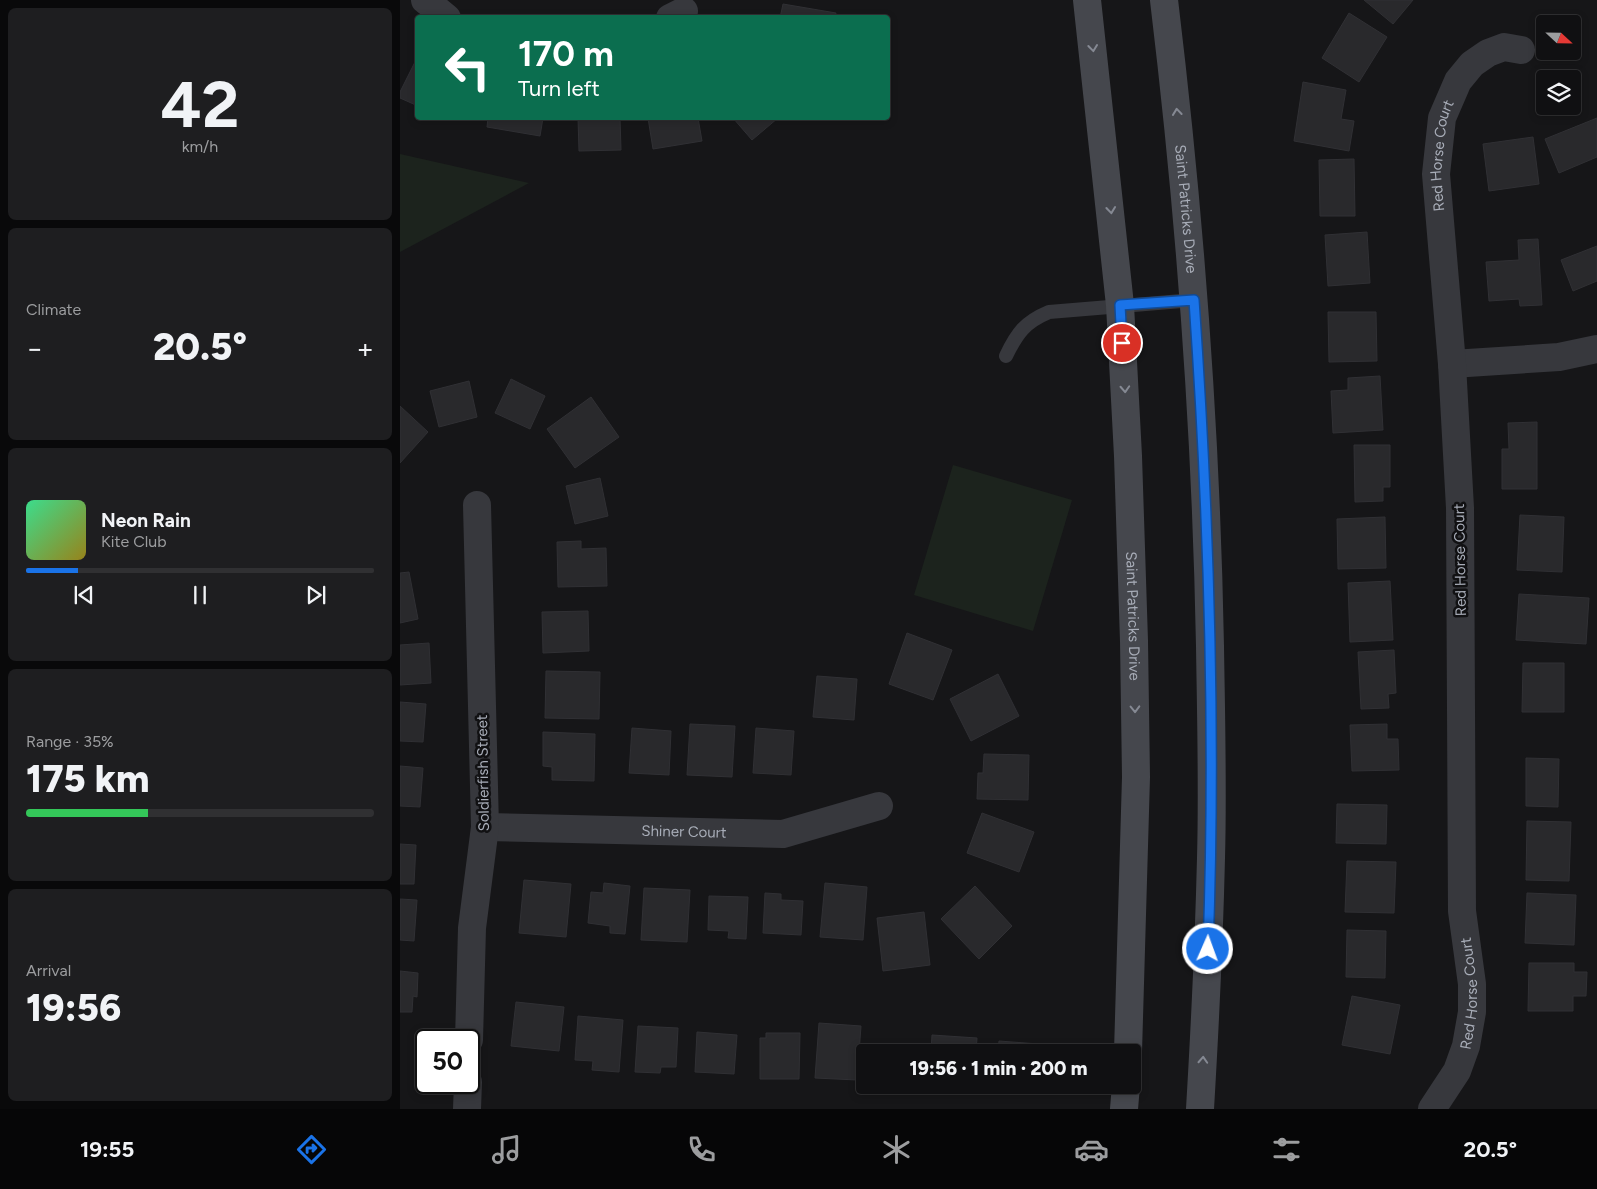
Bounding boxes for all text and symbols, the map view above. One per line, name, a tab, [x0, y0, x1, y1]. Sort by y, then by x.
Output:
north arrow	[1536, 15, 1581, 60]
map controls	[1536, 15, 1581, 115]
text: 170 m	[518, 33, 614, 75]
icon: left	[435, 35, 500, 100]
one-way arrow	[1087, 45, 1098, 53]
text: 42	[161, 65, 239, 143]
button: layers	[1536, 70, 1581, 115]
text: Turn left	[518, 75, 600, 102]
street label: Red Horse Court	[1427, 97, 1458, 212]
one-way arrow	[1172, 107, 1183, 115]
text: km/h	[182, 137, 218, 156]
street label: Saint Patricks Drive	[1171, 144, 1200, 274]
one-way arrow	[1105, 206, 1116, 214]
text: Climate	[26, 300, 81, 319]
pin	[1101, 322, 1143, 364]
text: 20.5°	[153, 324, 247, 370]
icon: arrive	[1108, 329, 1136, 357]
text: −	[26, 331, 43, 365]
text: +	[357, 331, 374, 365]
one-way arrow	[1119, 386, 1130, 394]
street label: Red Horse Court	[1450, 503, 1470, 616]
text: Neon Rain	[101, 509, 191, 532]
text: Kite Club	[101, 532, 167, 551]
street label: Saint Patricks Drive	[1122, 551, 1144, 681]
icon: previous	[70, 581, 98, 609]
icon: pause	[186, 581, 214, 609]
icon: next	[302, 581, 330, 609]
one-way arrow	[1130, 706, 1140, 713]
street label: Soldierfish Street	[473, 714, 493, 832]
text: Range · 35%	[26, 732, 114, 751]
text: 175 km	[26, 756, 150, 802]
street label: Shiner Court	[641, 822, 727, 842]
position arrow	[1181, 922, 1233, 974]
street label: Red Horse Court	[1457, 936, 1481, 1051]
text: Arrival	[26, 961, 71, 980]
text: 19:56	[26, 985, 121, 1031]
speed limit sign: 50	[415, 1029, 480, 1094]
one-way arrow	[1197, 1056, 1208, 1064]
text: 19:56 · 1 min · 200 m	[910, 1057, 1087, 1080]
icon: directions	[294, 1132, 329, 1167]
icon: music	[489, 1132, 524, 1167]
icon: phone	[684, 1132, 719, 1167]
icon: climate	[879, 1132, 914, 1167]
icon: car	[1074, 1132, 1109, 1167]
icon: filters	[1269, 1132, 1304, 1167]
text: 19:55	[80, 1136, 134, 1163]
text: 20.5°	[1463, 1136, 1517, 1163]

